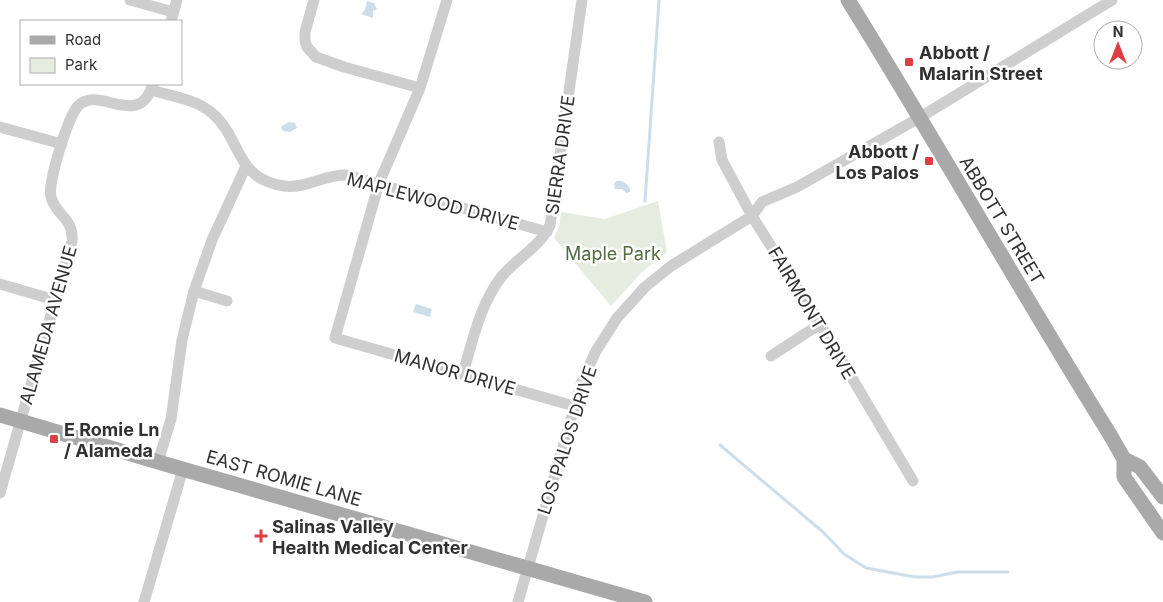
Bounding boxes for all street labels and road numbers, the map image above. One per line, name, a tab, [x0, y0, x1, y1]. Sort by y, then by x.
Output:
street label: SIERRA DRIVE	[541, 94, 579, 216]
street label: ABBOTT STREET	[956, 152, 1048, 288]
street label: MAPLEWOOD DRIVE	[345, 168, 521, 234]
street label: ALAMEDA AVENUE	[15, 243, 81, 407]
street label: FAIRMONT DRIVE	[764, 243, 860, 383]
street label: MANOR DRIVE	[392, 345, 518, 399]
street label: LOS PALOS DRIVE	[533, 363, 601, 517]
street label: EAST ROMIE LANE	[204, 446, 364, 510]

